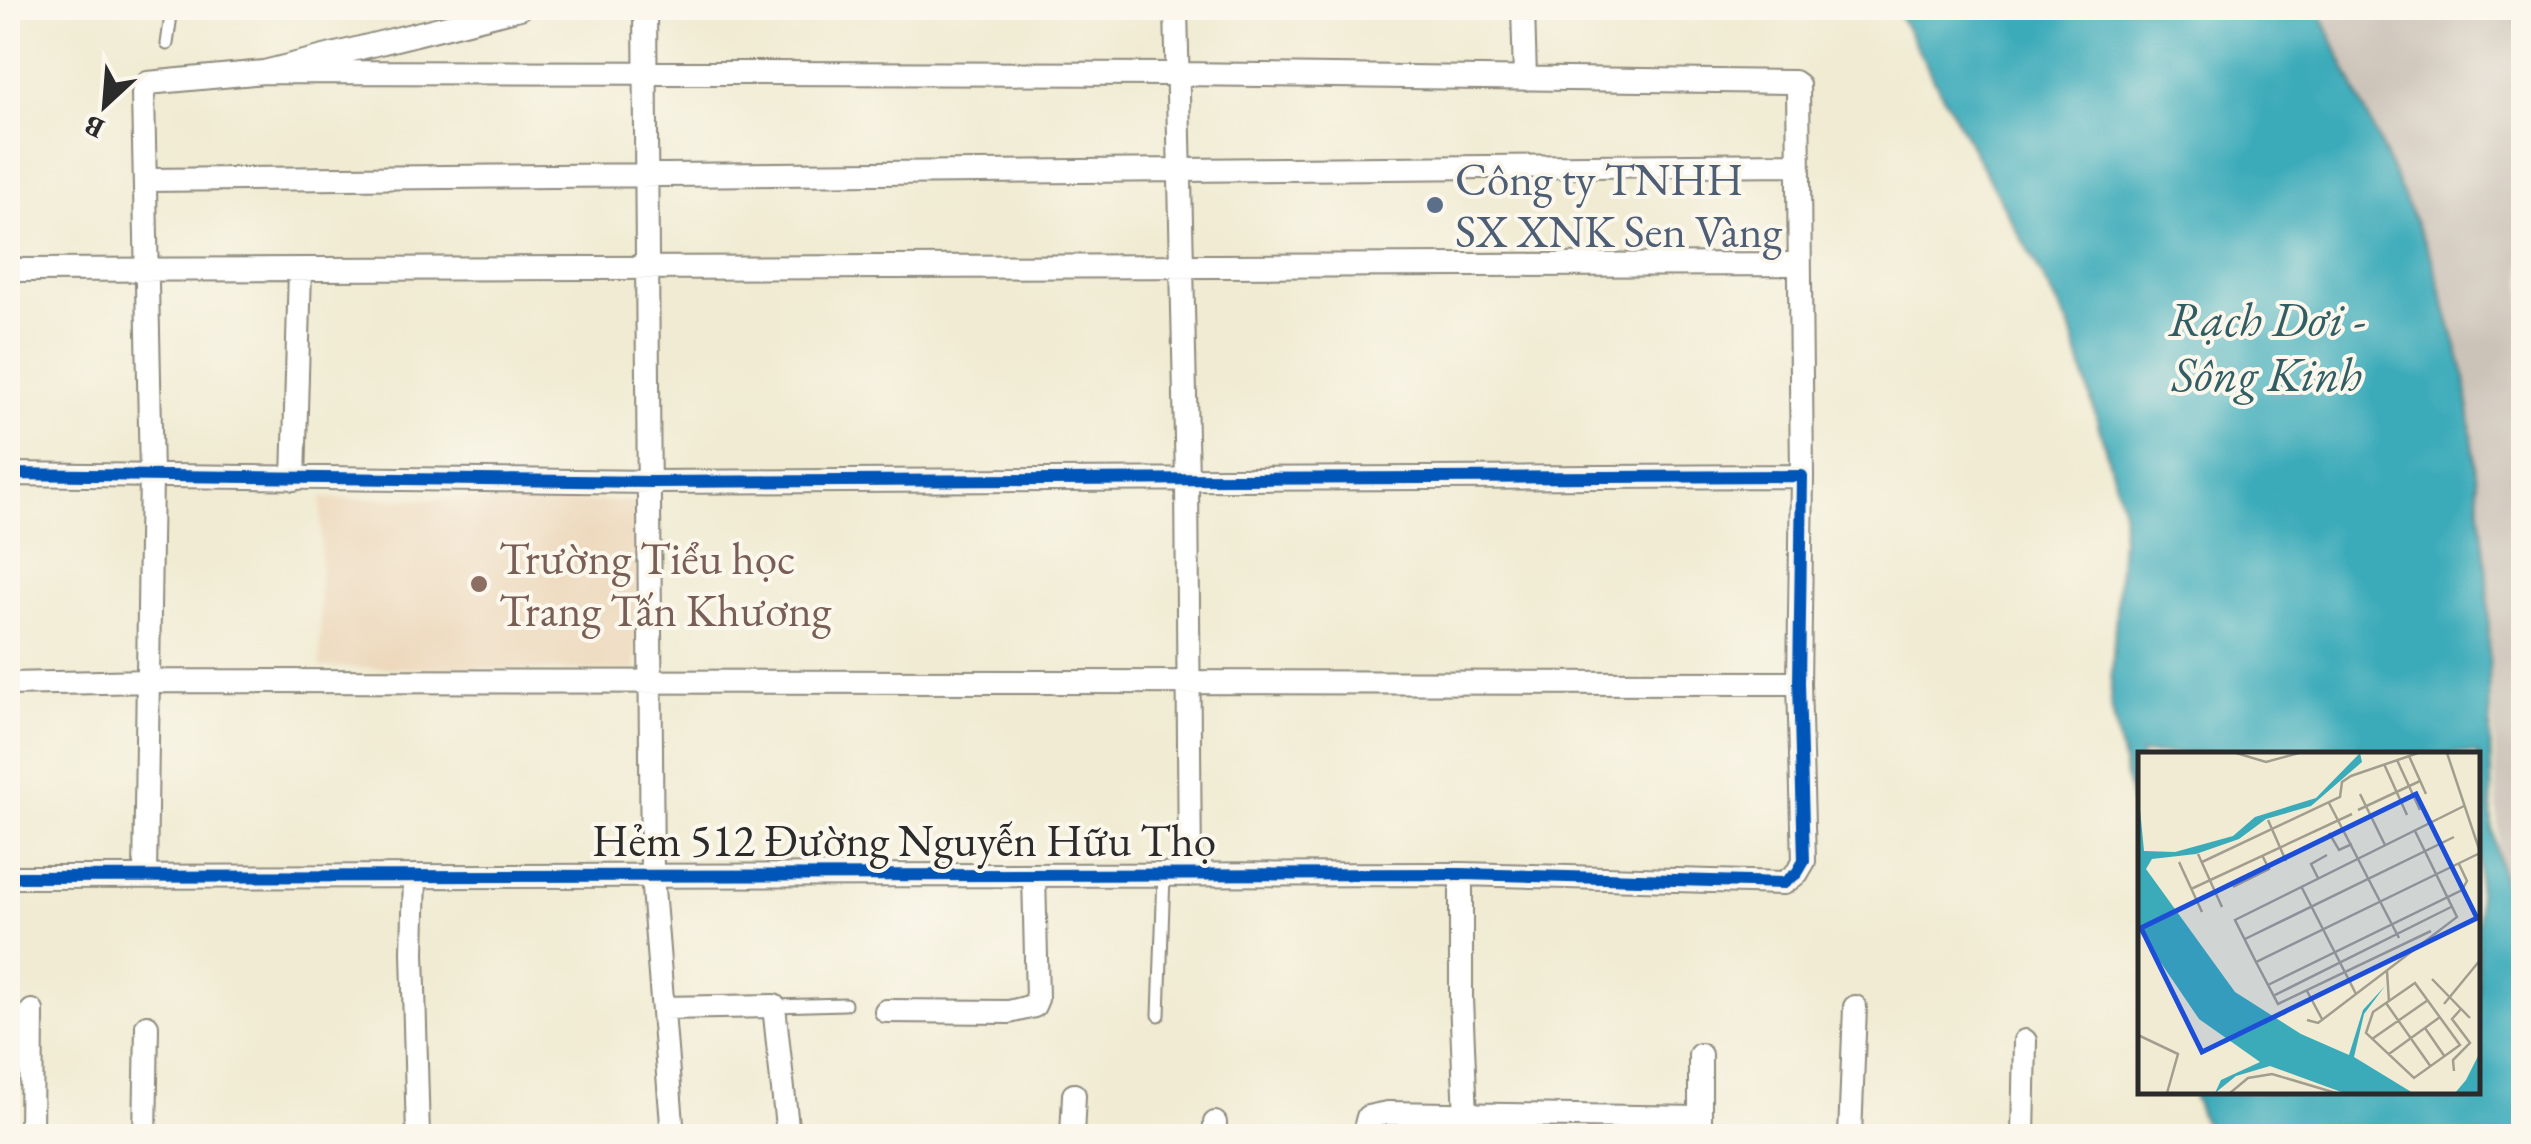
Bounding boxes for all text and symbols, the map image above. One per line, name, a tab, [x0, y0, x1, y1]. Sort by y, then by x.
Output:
north arrow	[55, 55, 155, 155]
text: B	[78, 107, 110, 147]
place label: Công ty TNHH SX XNK Sen Vàng	[1455, 150, 1783, 260]
marker: Công ty TNHH SX XNK Sen Vàng	[1424, 194, 1446, 216]
water label: Rạch Dơi - Sông Kinh	[2168, 288, 2366, 405]
place label: Trường Tiểu học Trang Tấn Khương	[499, 529, 832, 639]
marker: Trường Tiểu học Trang Tấn Khương	[468, 573, 490, 595]
inset map	[2138, 752, 2481, 1094]
street label: Hẻm 512 Đường Nguyễn Hữu Thọ	[592, 811, 1216, 869]

